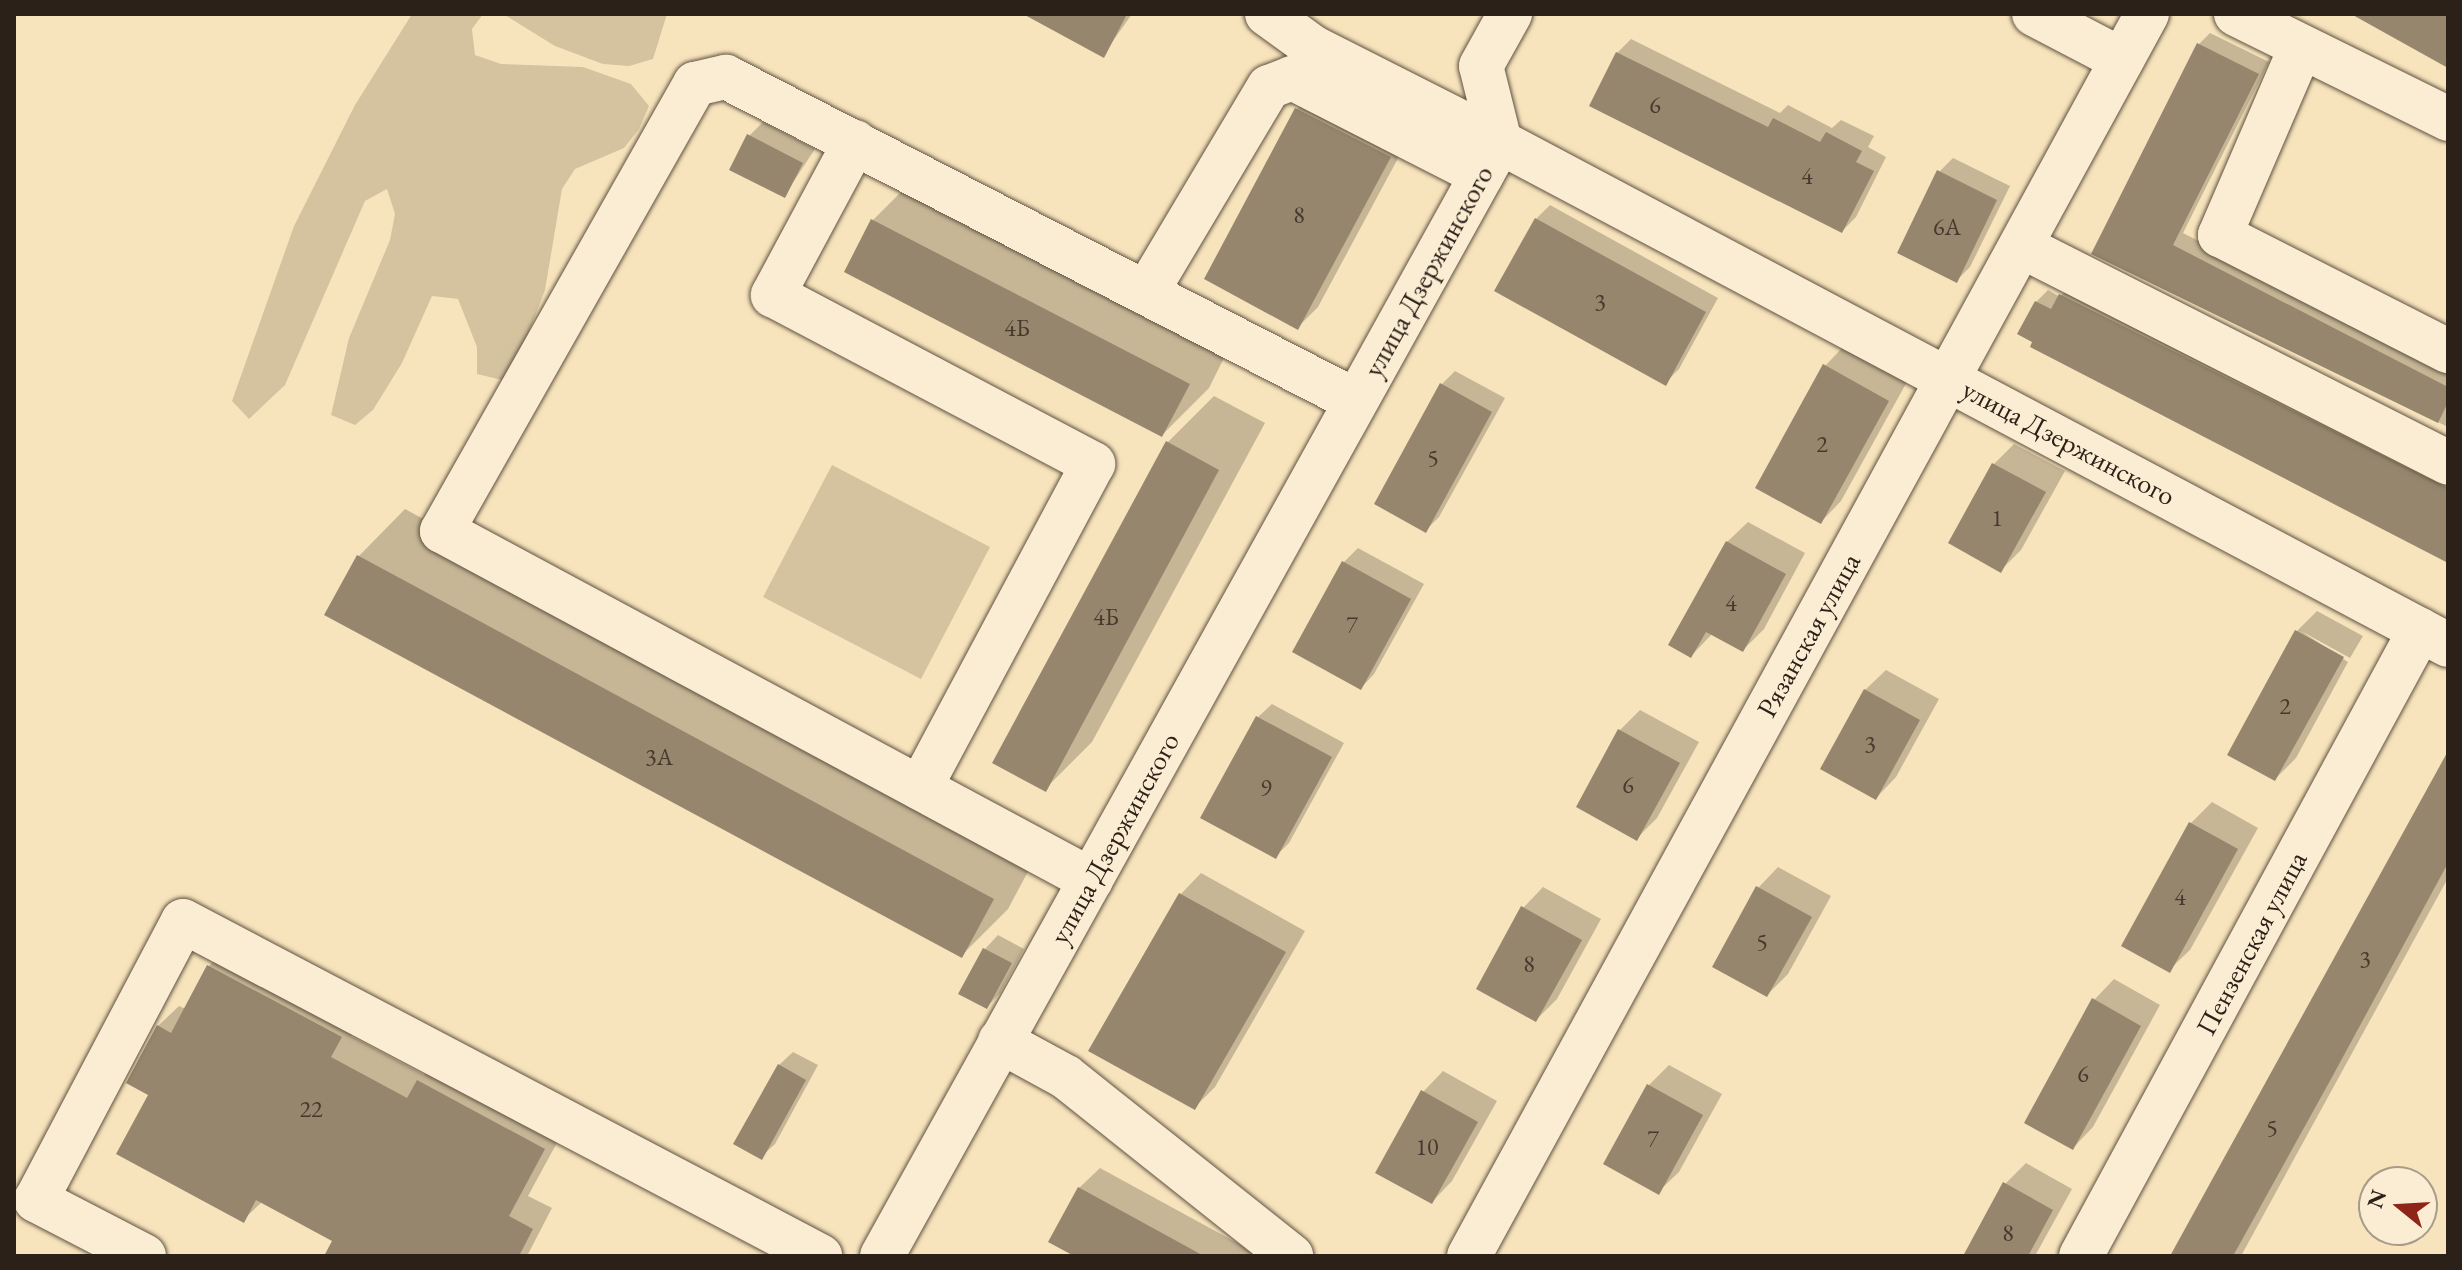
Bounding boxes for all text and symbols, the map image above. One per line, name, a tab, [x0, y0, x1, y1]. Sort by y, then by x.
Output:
house number: 6	[1649, 91, 1661, 119]
street label: улица Дзержинского	[1356, 159, 1500, 383]
house number: 4	[1801, 162, 1813, 190]
house number: 8	[1293, 201, 1305, 229]
house number: 6А	[1933, 213, 1961, 241]
house number: 3	[1594, 288, 1606, 316]
house number: 4Б	[1004, 314, 1030, 342]
street label: улица Дзержинского	[1957, 372, 2181, 512]
house number: 2	[1816, 430, 1828, 458]
house number: 5	[1427, 444, 1439, 472]
house number: 1	[1991, 504, 2003, 532]
street label: Рязанская улица	[1749, 547, 1867, 723]
house number: 4	[1725, 589, 1737, 617]
house number: 4Б	[1093, 603, 1119, 631]
house number: 7	[1346, 611, 1358, 639]
house number: 2	[2279, 692, 2291, 720]
street label: улица Дзержинского	[1042, 726, 1186, 950]
house number: 3	[1864, 730, 1876, 758]
house number: 3А	[645, 743, 673, 771]
house number: 6	[1622, 771, 1634, 799]
house number: 9	[1260, 774, 1272, 802]
street label: Пензенская улица	[2188, 845, 2314, 1041]
house number: 4	[2174, 883, 2186, 911]
house number: 5	[1756, 928, 1768, 956]
house number: 3	[2359, 945, 2371, 973]
house number: 8	[1523, 950, 1535, 978]
house number: 6	[2077, 1060, 2089, 1088]
house number: 22	[299, 1095, 323, 1123]
house number: 5	[2266, 1114, 2278, 1142]
house number: 7	[1647, 1125, 1659, 1153]
house number: 10	[1415, 1133, 1439, 1161]
north arrow	[2358, 1166, 2438, 1246]
text: N	[2360, 1186, 2393, 1212]
house number: 8	[2002, 1219, 2014, 1247]

